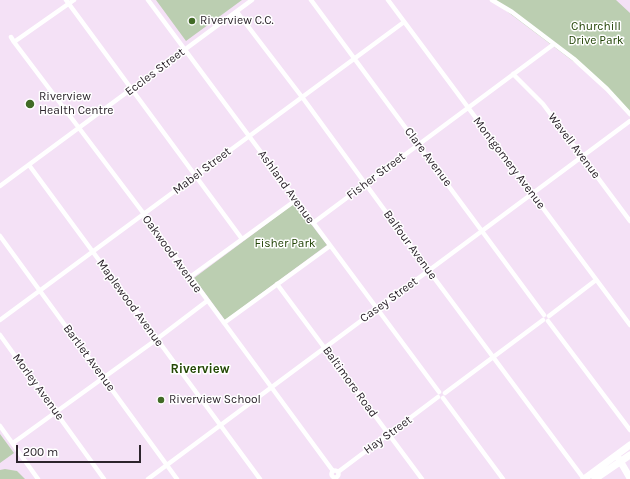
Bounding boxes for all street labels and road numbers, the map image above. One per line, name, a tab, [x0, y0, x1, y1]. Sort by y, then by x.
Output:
street label: Eccles Street	[122, 45, 188, 99]
street label: Wavell Avenue	[545, 110, 603, 182]
street label: Montgomery Avenue	[470, 114, 548, 212]
street label: Clare Avenue	[401, 125, 455, 189]
street label: Mabel Street	[170, 144, 234, 198]
street label: Ashland Avenue	[255, 148, 317, 226]
street label: Fisher Street	[344, 149, 408, 203]
street label: Balfour Avenue	[380, 208, 440, 282]
street label: Oakwood Avenue	[139, 212, 205, 296]
street label: Maplewood Avenue	[93, 256, 167, 350]
street label: Casey Street	[357, 274, 421, 326]
street label: Bartlet Avenue	[60, 322, 118, 394]
street label: Baltimore Road	[319, 344, 381, 420]
street label: Morley Avenue	[9, 351, 67, 423]
street label: Hay Street	[361, 413, 415, 457]

